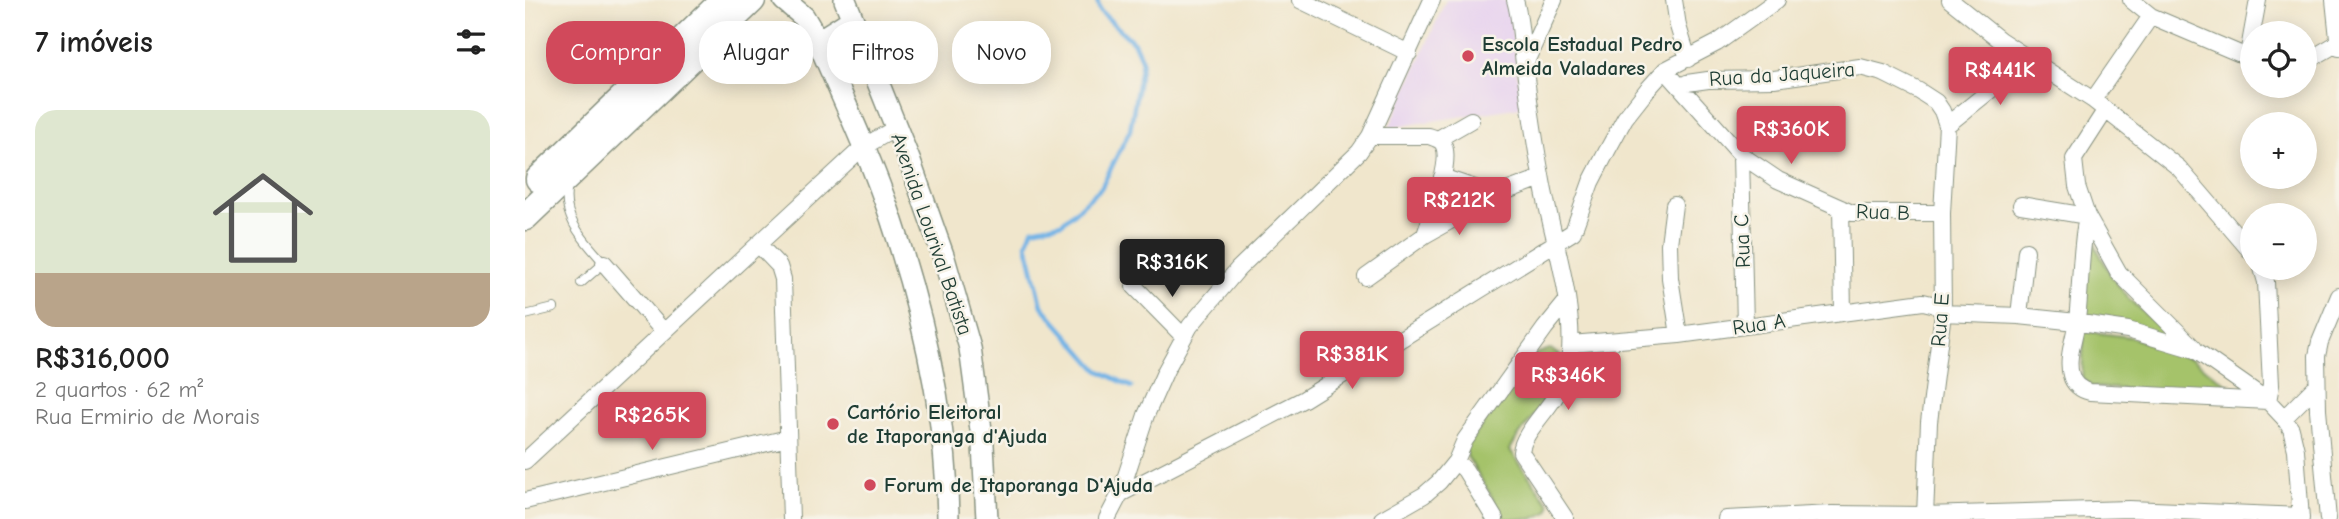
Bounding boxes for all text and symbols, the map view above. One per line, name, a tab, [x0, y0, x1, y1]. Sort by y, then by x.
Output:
chip: Comprar	[546, 21, 685, 84]
chip: Alugar	[699, 21, 813, 84]
chip: Filtros	[827, 21, 938, 84]
chip: Novo	[952, 21, 1051, 84]
map controls	[2240, 21, 2317, 280]
button: locate	[2240, 21, 2317, 98]
icon: filters	[452, 23, 490, 61]
text: 7 imóveis	[35, 25, 153, 60]
place label: Escola Estadual Pedro Almeida Valadares	[1482, 32, 1683, 80]
marker: Escola Estadual Pedro Almeida Valadares	[1460, 48, 1476, 64]
pin: R$441K	[1943, 48, 2057, 107]
text: R$441K	[1965, 56, 2035, 83]
street label: Rua da Jaqueira	[1708, 57, 1856, 91]
pin: R$360K	[1734, 106, 1848, 166]
button: +	[2240, 112, 2317, 189]
text: R$360K	[1753, 115, 1829, 142]
street label: Avenida Lourival Batista	[886, 130, 978, 338]
icon: home	[200, 155, 326, 281]
pin: R$212K	[1402, 177, 1516, 237]
text: R$212K	[1423, 186, 1495, 213]
street label: Rua B	[1856, 199, 1910, 225]
button: −	[2240, 203, 2317, 280]
street label: Rua C	[1729, 214, 1755, 268]
pin: R$316K	[1115, 240, 1229, 299]
text: R$316K	[1136, 248, 1208, 275]
street label: Rua E	[1926, 292, 1954, 348]
street label: Rua A	[1731, 308, 1787, 340]
pin: R$381K	[1295, 332, 1409, 391]
text: R$381K	[1316, 340, 1388, 367]
text: R$316,000	[35, 341, 170, 376]
pin: R$346K	[1511, 352, 1625, 412]
text: R$346K	[1531, 361, 1605, 388]
text: 2 quartos · 62 m²	[35, 376, 203, 403]
pin: R$265K	[595, 392, 709, 452]
place label: Cartório Eleitoral de Itaporanga d'Ajuda	[847, 400, 1048, 448]
text: R$265K	[614, 401, 690, 428]
text: Rua Ermirio de Morais	[35, 403, 260, 430]
marker: Cartório Eleitoral de Itaporanga d'Ajuda	[825, 416, 841, 432]
place label: Forum de Itaporanga D'Ajuda	[884, 473, 1153, 497]
marker: Forum de Itaporanga D'Ajuda	[862, 477, 878, 493]

